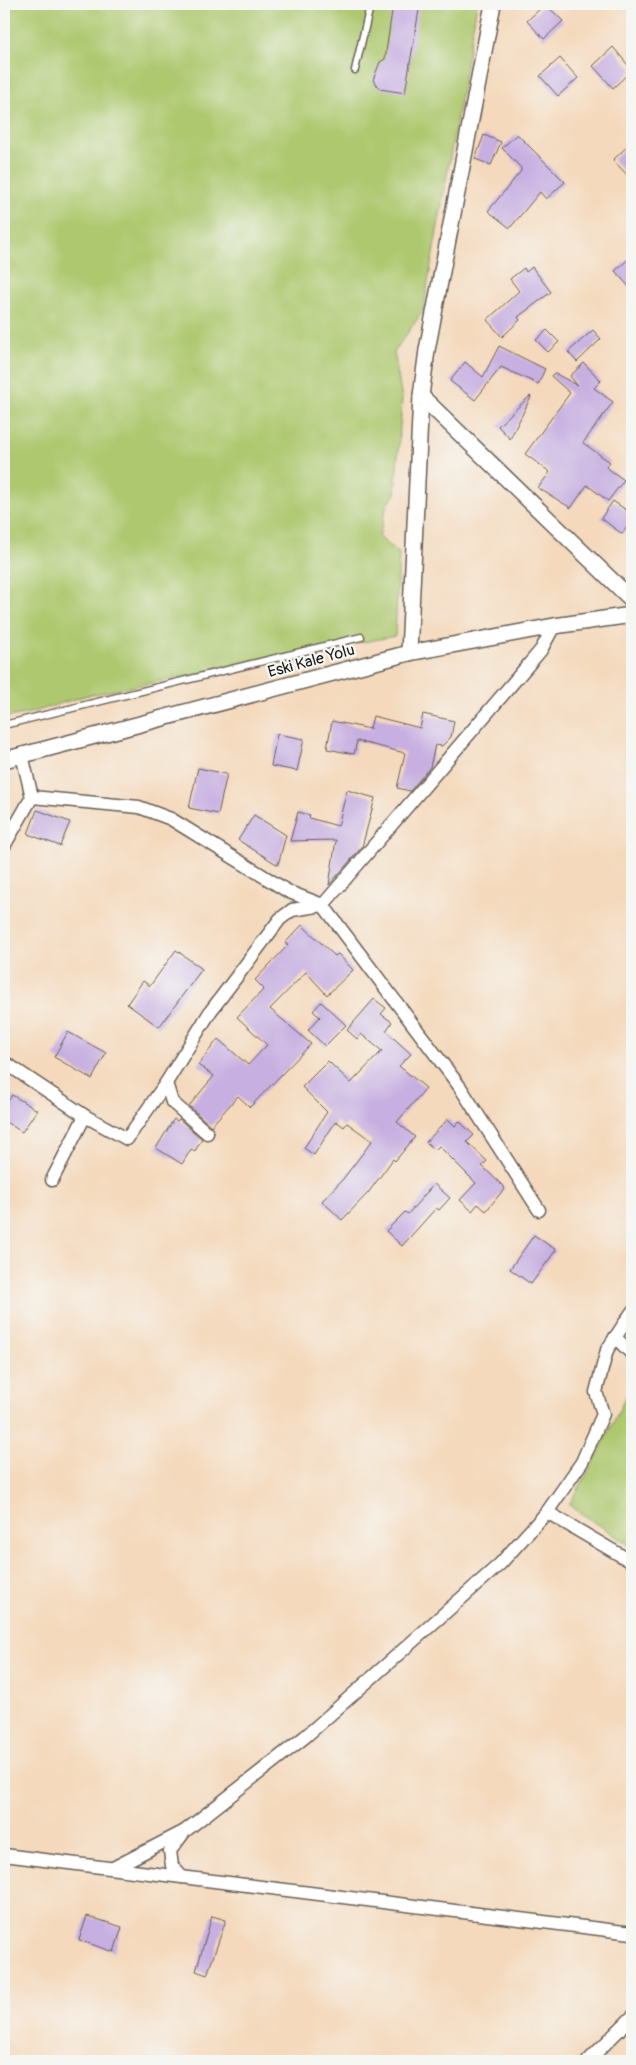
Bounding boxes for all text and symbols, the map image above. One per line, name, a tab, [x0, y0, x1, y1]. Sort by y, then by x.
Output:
street label: Eski Kale Yolu	[266, 640, 357, 682]

